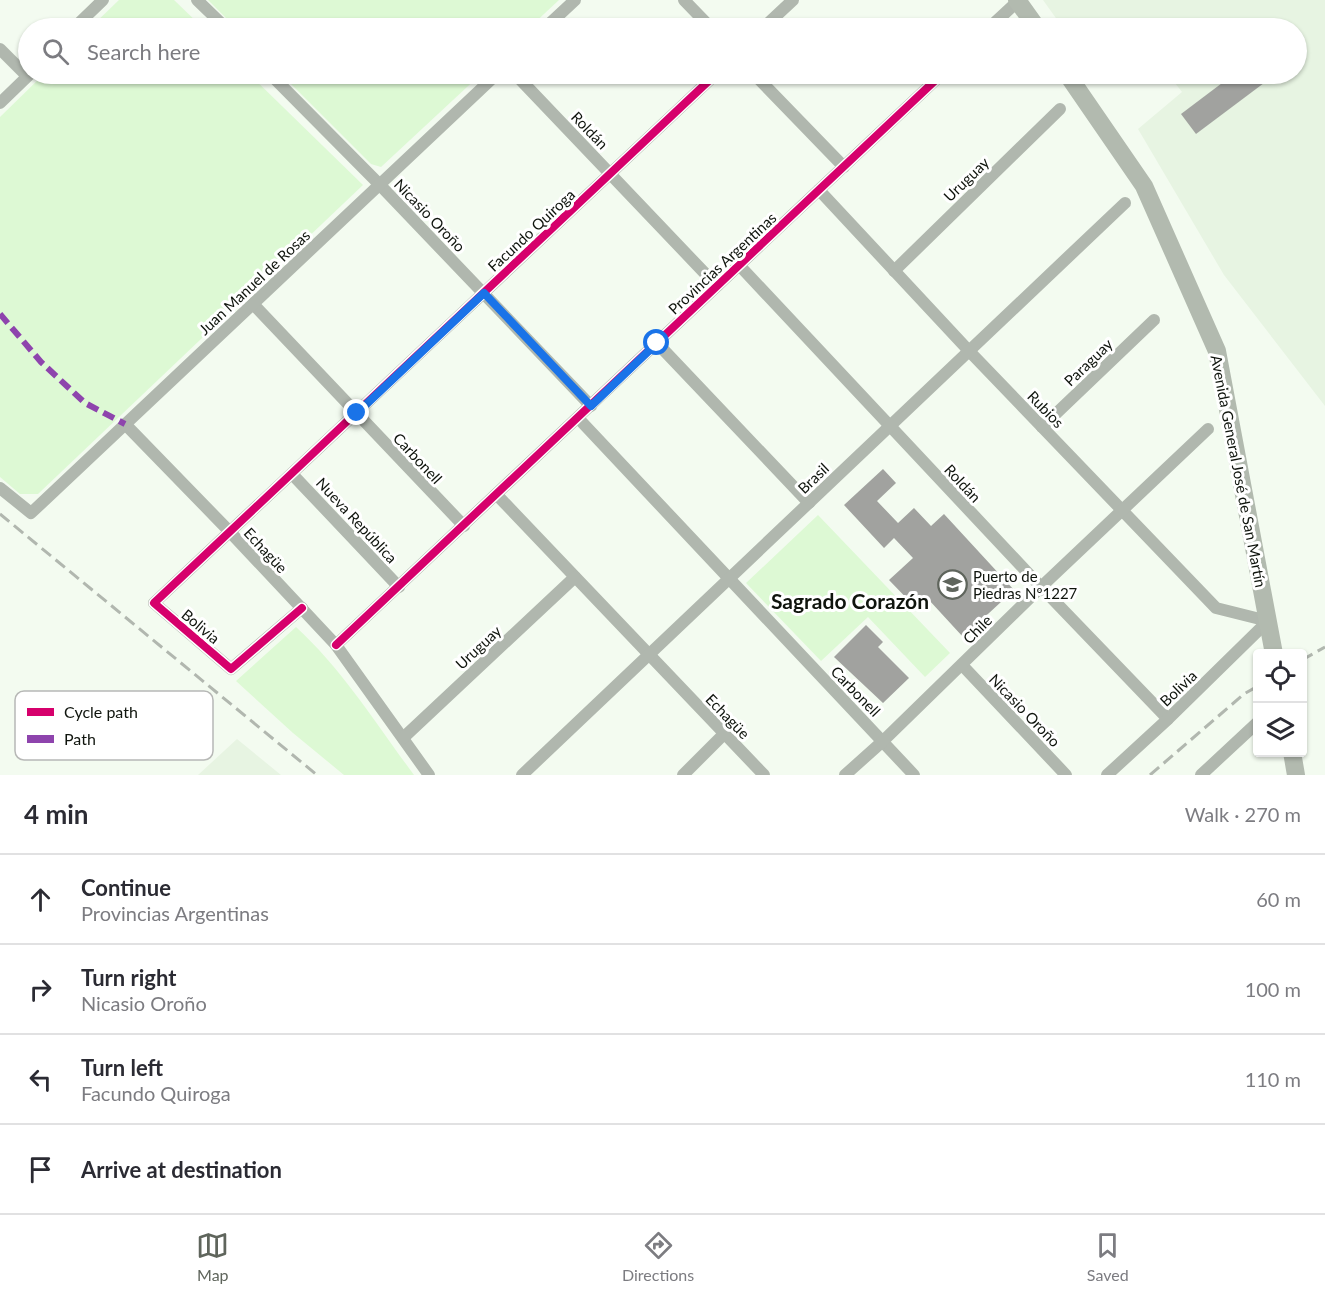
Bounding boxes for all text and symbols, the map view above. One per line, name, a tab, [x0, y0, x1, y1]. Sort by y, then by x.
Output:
search box	[18, 18, 1307, 84]
icon: search	[39, 35, 72, 68]
text: Search here	[87, 38, 200, 65]
street label: Roldán	[568, 107, 612, 153]
street label: Uruguay	[940, 153, 993, 205]
street label: Nicasio Oroño	[391, 175, 469, 255]
street label: Facundo Quiroga	[484, 185, 578, 275]
street label: Provincias Argentinas	[664, 208, 780, 318]
street label: Juan Manuel de Rosas	[195, 226, 313, 338]
route start	[643, 329, 669, 355]
street label: Paraguay	[1060, 334, 1116, 389]
street label: Avenida General José de San Martín	[1208, 353, 1270, 589]
street label: Rubios	[1024, 387, 1068, 431]
route end	[343, 399, 369, 425]
street label: Carbonell	[390, 429, 446, 487]
street label: Brasil	[794, 459, 832, 497]
street label: Roldán	[941, 460, 985, 506]
street label: Nueva República	[313, 474, 401, 566]
street label: Echagüe	[241, 524, 292, 576]
place label: Puerto de Piedras Nº1227	[973, 567, 1078, 602]
school or university icon: Puerto de Piedras Nº1227	[936, 569, 968, 601]
district label: Sagrado Corazón	[771, 588, 929, 613]
street label: Bolivia	[178, 605, 224, 647]
street label: Chile	[959, 611, 995, 647]
street label: Uruguay	[451, 621, 505, 673]
map controls	[1253, 649, 1307, 757]
button: locate	[1253, 649, 1307, 703]
street label: Carbonell	[828, 662, 884, 720]
street label: Bolivia	[1156, 666, 1200, 710]
street label: Nicasio Oroño	[986, 670, 1064, 750]
street label: Echagüe	[702, 690, 754, 742]
legend	[15, 691, 213, 760]
text: Cycle path	[64, 702, 138, 721]
button: layers	[1253, 703, 1307, 757]
text: Path	[64, 729, 96, 748]
text: 4 min	[24, 798, 88, 830]
text: Walk · 270 m	[1185, 802, 1301, 826]
text: Continue	[81, 874, 171, 901]
icon: ahead	[24, 883, 57, 916]
text: 60 m	[1256, 887, 1301, 911]
text: Provincias Argentinas	[81, 901, 269, 925]
text: Turn right	[81, 964, 176, 991]
icon: right	[24, 973, 57, 1006]
text: 100 m	[1245, 977, 1301, 1001]
text: Nicasio Oroño	[81, 991, 207, 1015]
text: Turn left	[81, 1054, 163, 1081]
icon: left	[24, 1063, 57, 1096]
text: 110 m	[1245, 1067, 1301, 1091]
text: Facundo Quiroga	[81, 1081, 231, 1105]
icon: arrive	[24, 1153, 57, 1186]
text: Arrive at destination	[81, 1156, 282, 1183]
tab: Map	[196, 1229, 229, 1284]
tab: Directions	[622, 1229, 694, 1284]
tab: Saved	[1087, 1229, 1129, 1284]

